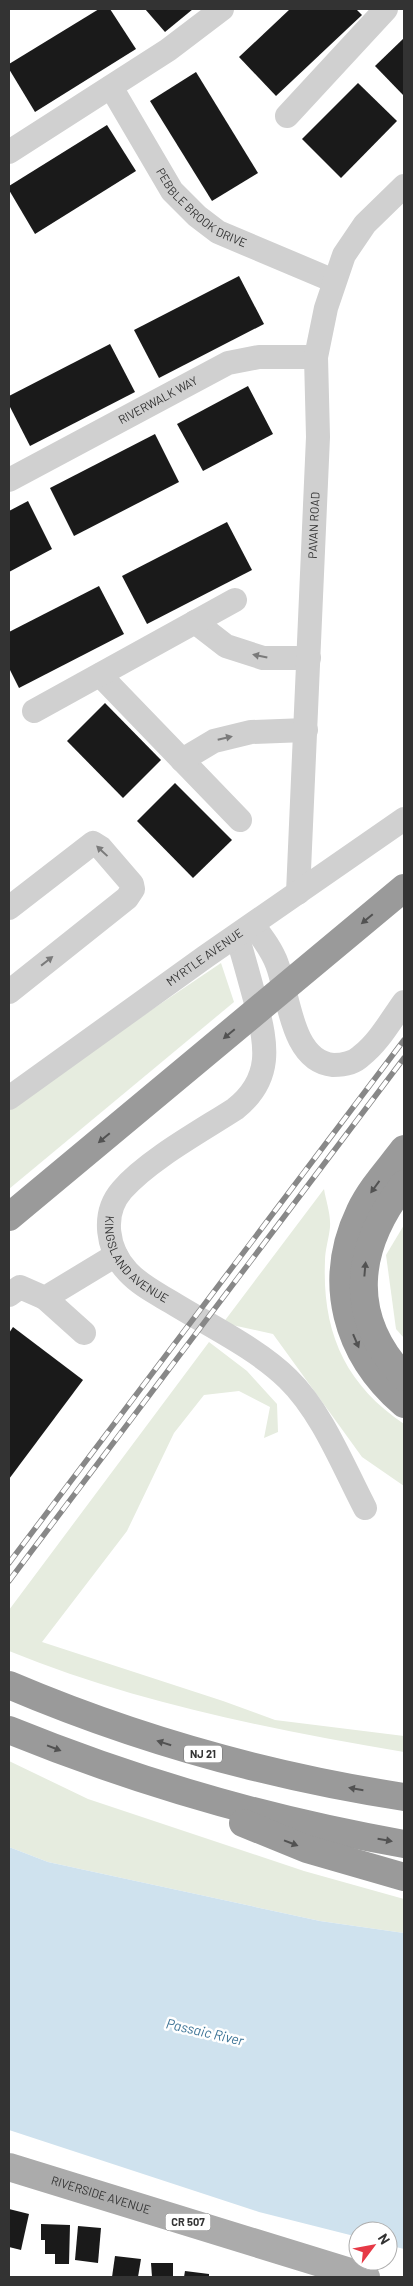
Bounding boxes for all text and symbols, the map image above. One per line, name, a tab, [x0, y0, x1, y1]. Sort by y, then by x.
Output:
street label: PEBBLE BROOK DRIVE	[154, 165, 249, 249]
street label: RIVERWALK WAY	[116, 373, 200, 426]
street label: PAVAN ROAD	[305, 492, 322, 559]
one-way arrow	[252, 652, 268, 660]
one-way arrow	[218, 734, 233, 742]
one-way arrow	[97, 845, 109, 857]
one-way arrow	[361, 913, 373, 924]
street label: MYRTLE AVENUE	[163, 925, 245, 988]
one-way arrow	[40, 956, 53, 967]
one-way arrow	[222, 1029, 235, 1040]
one-way arrow	[98, 1132, 110, 1144]
one-way arrow	[370, 1181, 380, 1194]
street label: KINGSLAND AVENUE	[103, 1215, 171, 1305]
one-way arrow	[361, 1261, 369, 1277]
one-way arrow	[352, 1334, 360, 1348]
one-way arrow	[157, 1738, 172, 1746]
one-way arrow	[47, 1744, 62, 1752]
road number: NJ 21	[184, 1746, 222, 1762]
one-way arrow	[348, 1785, 364, 1793]
one-way arrow	[377, 1837, 393, 1845]
one-way arrow	[284, 1840, 299, 1847]
water label: Passaic River	[165, 2014, 247, 2049]
street label: RIVERSIDE AVENUE	[50, 2172, 152, 2216]
road number: CR 507	[166, 2214, 210, 2230]
north arrow	[348, 2221, 398, 2271]
text: N	[375, 2230, 394, 2247]

